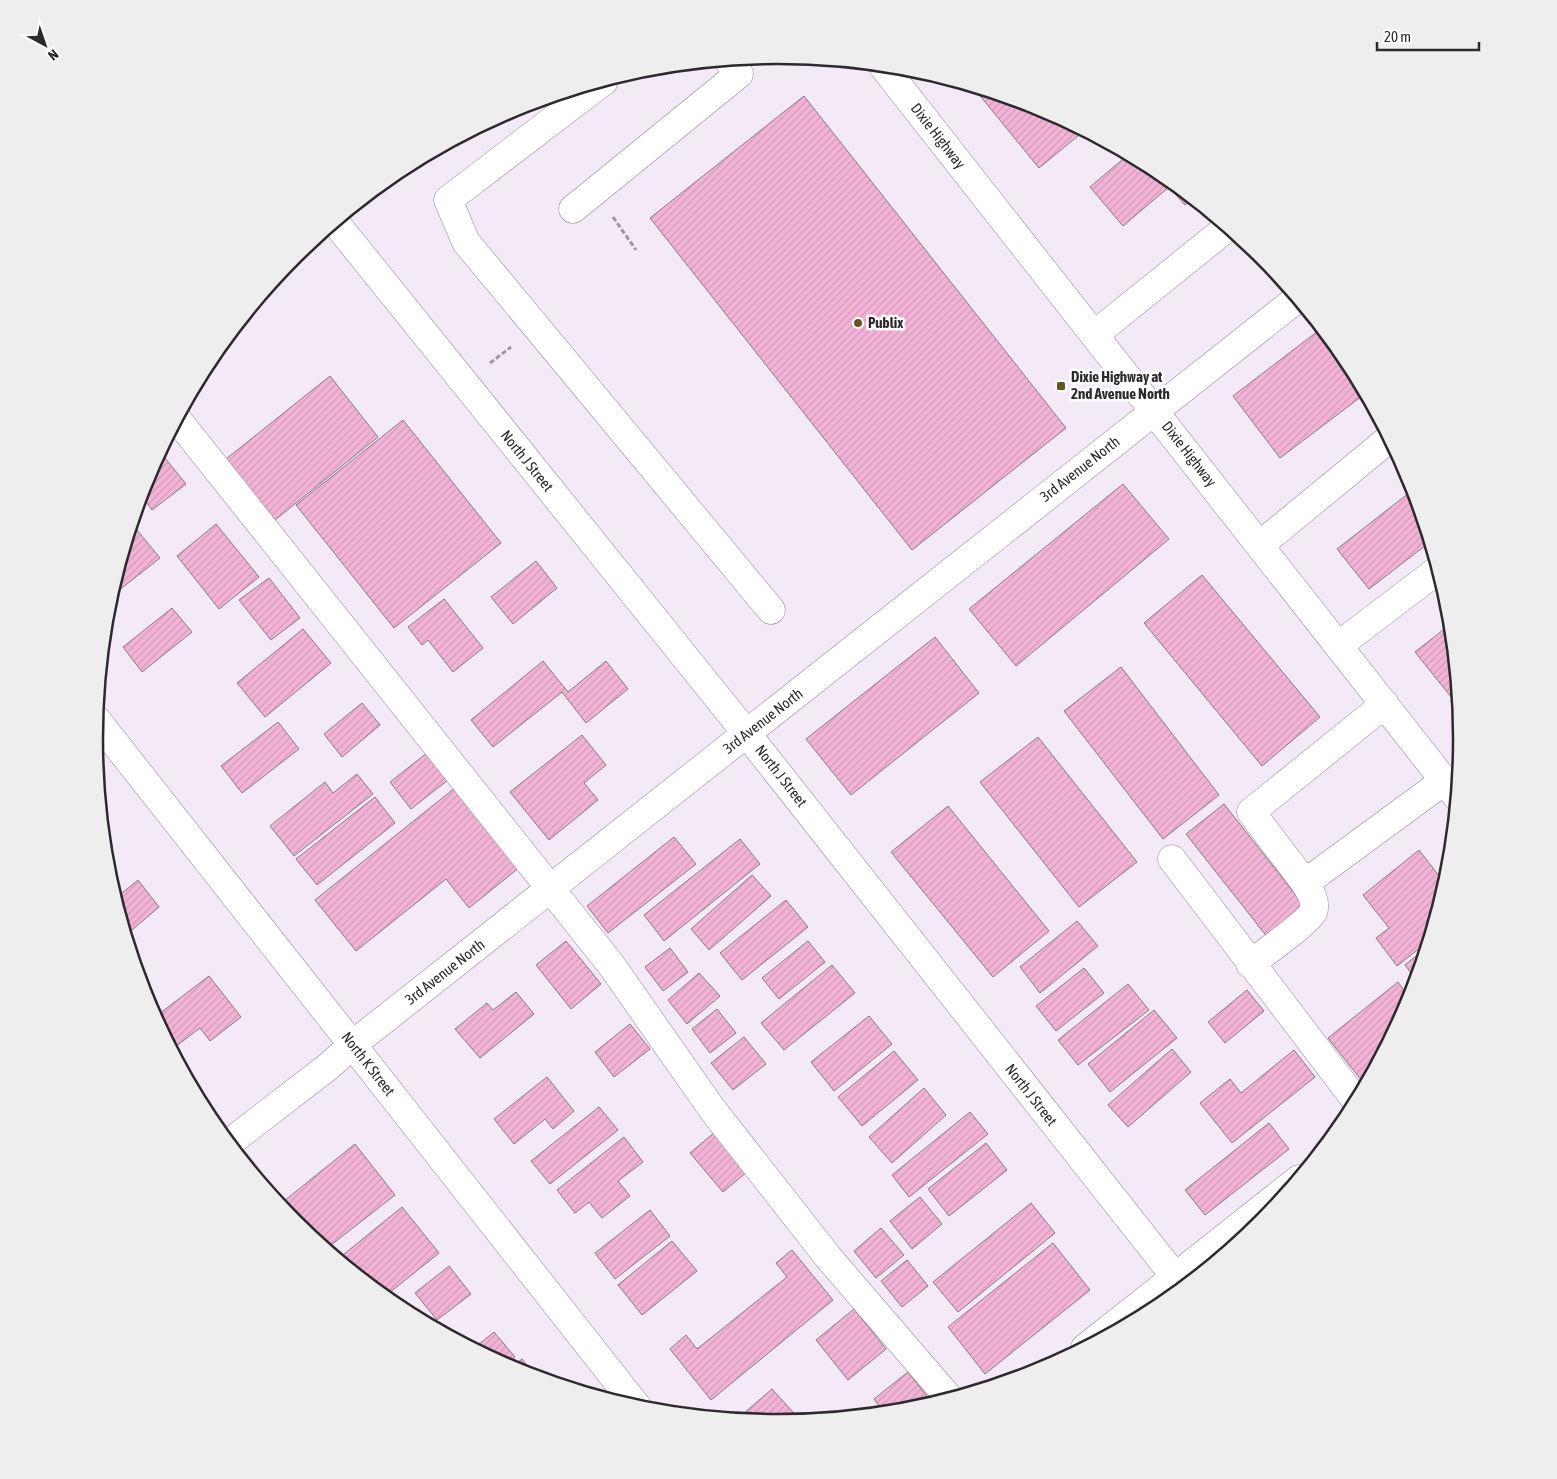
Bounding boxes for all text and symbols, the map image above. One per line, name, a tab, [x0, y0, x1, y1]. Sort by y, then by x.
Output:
north arrow	[20, 20, 70, 70]
scale bar	[1377, 20, 1480, 52]
text: 20 m	[1384, 28, 1411, 45]
text: N	[45, 46, 62, 64]
street label: Dixie Highway	[908, 100, 969, 172]
place label: Publix	[868, 314, 903, 331]
marker: Publix	[852, 317, 864, 329]
place label: Dixie Highway at 2nd Avenue North	[1071, 368, 1170, 402]
marker: Dixie Highway at 2nd Avenue North	[1055, 380, 1067, 392]
street label: Dixie Highway	[1159, 418, 1220, 490]
street label: North J Street	[498, 427, 557, 495]
street label: 3rd Avenue North	[1037, 432, 1123, 505]
street label: 3rd Avenue North	[720, 684, 806, 757]
street label: North J Street	[752, 741, 811, 810]
street label: 3rd Avenue North	[402, 935, 488, 1008]
street label: North K Street	[338, 1028, 399, 1099]
street label: North J Street	[1002, 1060, 1061, 1129]

